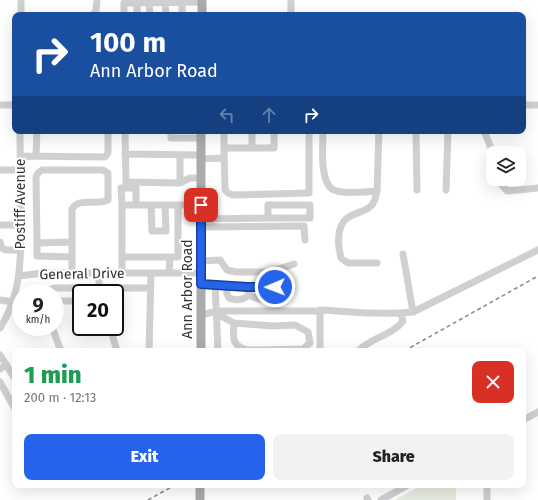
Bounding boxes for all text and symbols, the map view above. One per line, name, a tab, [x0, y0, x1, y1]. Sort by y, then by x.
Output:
text: 100 m	[90, 26, 166, 59]
icon: right	[24, 28, 76, 80]
text: Ann Arbor Road	[90, 60, 218, 82]
icon: left	[216, 104, 238, 126]
icon: ahead	[258, 104, 280, 126]
icon: right	[300, 104, 322, 126]
map controls	[486, 146, 526, 186]
button: layers	[486, 146, 526, 186]
street label: Postiff Avenue	[12, 159, 29, 250]
pin	[184, 188, 218, 222]
icon: arrive	[190, 194, 212, 216]
street label: Ann Arbor Road	[179, 239, 196, 339]
street label: General Drive	[39, 265, 125, 283]
position arrow	[254, 266, 296, 308]
speed limit sign: 20	[72, 284, 124, 336]
text: 9	[32, 293, 44, 317]
text: km/h	[26, 314, 50, 326]
text: 1 min	[24, 361, 82, 389]
button: close	[472, 361, 514, 403]
text: 200 m · 12:13	[24, 390, 96, 405]
button: Exit	[24, 434, 265, 480]
button: Share	[273, 434, 514, 480]

